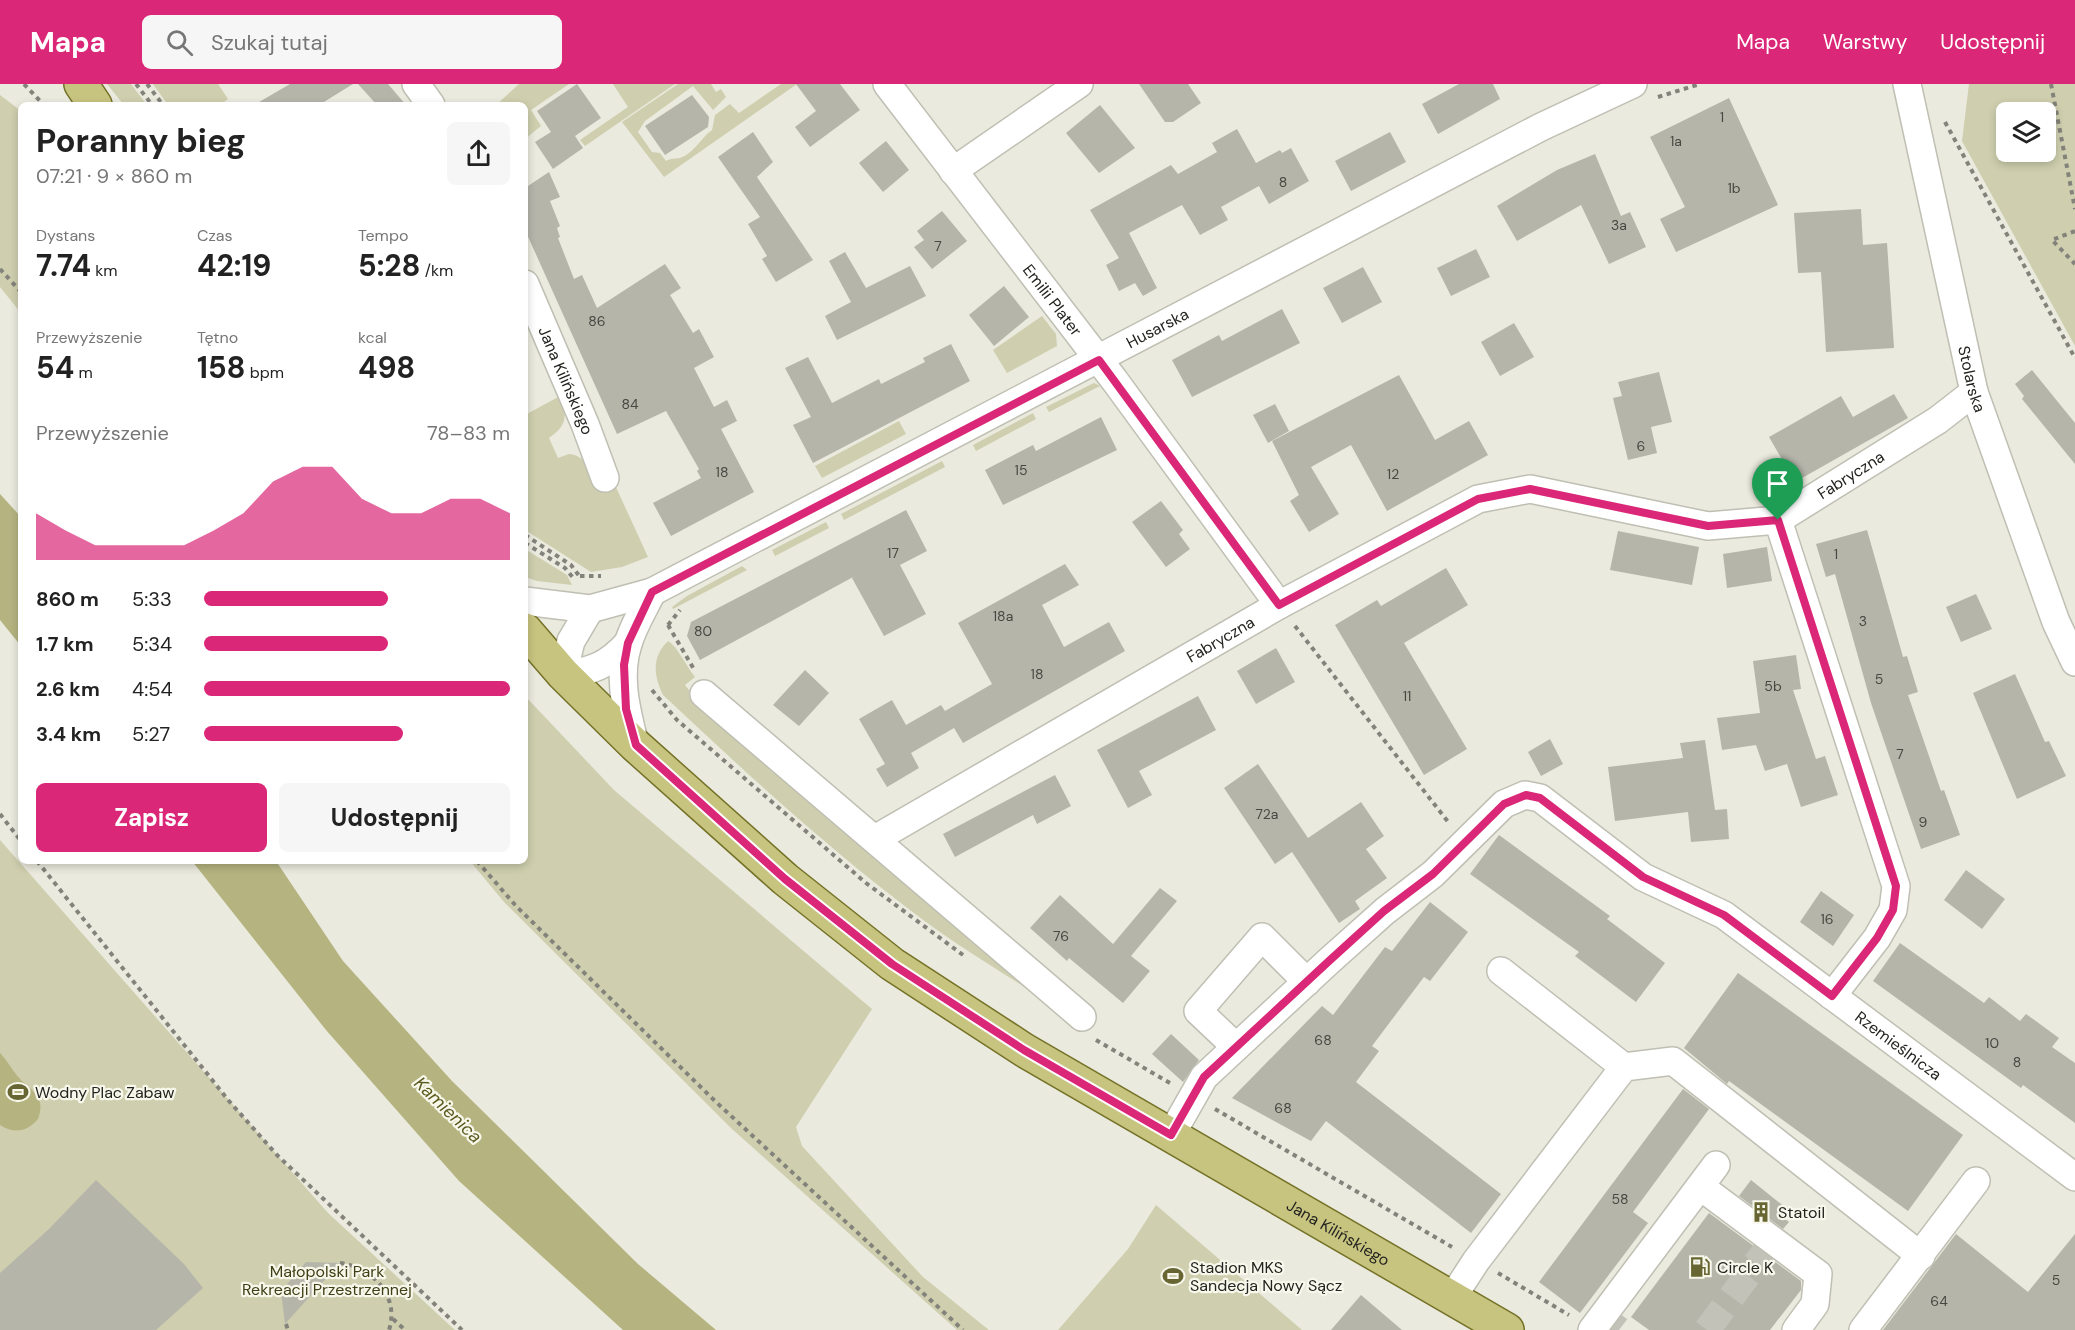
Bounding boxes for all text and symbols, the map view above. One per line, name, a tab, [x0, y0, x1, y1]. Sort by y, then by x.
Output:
search box	[142, 15, 562, 69]
text: Mapa	[30, 24, 106, 61]
icon: search	[163, 26, 196, 59]
text: Szukaj tutaj	[211, 28, 328, 57]
text: Mapa	[1736, 28, 1790, 56]
text: Warstwy	[1823, 28, 1907, 56]
text: Udostępnij	[1940, 28, 2045, 56]
map controls	[1996, 102, 2056, 162]
button: layers	[1996, 102, 2056, 162]
house number: 1	[1720, 108, 1724, 126]
text: Poranny bieg	[36, 119, 246, 162]
button: share	[447, 122, 510, 185]
house number: 1a	[1670, 132, 1682, 150]
text: 07:21 · 9 × 860 m	[36, 163, 192, 189]
house number: 8	[1279, 173, 1287, 191]
house number: 1b	[1727, 179, 1741, 197]
house number: 3a	[1611, 216, 1627, 234]
text: Dystans	[36, 225, 95, 246]
text: Czas	[197, 225, 233, 246]
text: Tempo	[358, 225, 408, 246]
house number: 7	[934, 237, 942, 255]
text: 7.74	[36, 246, 91, 285]
text: 42:19	[197, 246, 271, 285]
text: 5:28	[358, 246, 420, 285]
text: km	[91, 260, 118, 281]
text: /km	[420, 260, 453, 281]
street label: Emilii Plater	[1018, 260, 1087, 340]
street label: Husarska	[1123, 303, 1192, 353]
house number: 86	[588, 312, 606, 330]
street label: Jana Kilińskiego	[533, 323, 598, 438]
text: Przewyższenie	[36, 327, 142, 348]
text: Tętno	[197, 327, 238, 348]
text: kcal	[358, 327, 387, 348]
street label: Stolarska	[1953, 344, 1990, 415]
text: 54	[36, 348, 74, 387]
text: 158	[197, 348, 246, 387]
text: 498	[358, 348, 415, 387]
text: m	[74, 362, 93, 383]
text: bpm	[246, 362, 284, 383]
house number: 84	[621, 395, 639, 413]
text: Przewyższenie	[36, 420, 169, 446]
text: 78–83 m	[427, 420, 510, 446]
house number: 6	[1637, 437, 1645, 455]
street label: Fabryczna	[1813, 446, 1888, 504]
pin	[1752, 458, 1803, 520]
house number: 15	[1015, 461, 1027, 479]
house number: 18	[716, 463, 728, 481]
house number: 12	[1387, 465, 1399, 483]
icon: arrive	[1761, 467, 1794, 500]
house number: 17	[887, 544, 899, 562]
house number: 1	[1834, 545, 1838, 563]
text: 860 m	[36, 586, 99, 612]
text: 5:33	[132, 586, 172, 612]
house number: 18a	[993, 607, 1013, 625]
street label: Fabryczna	[1183, 612, 1258, 667]
house number: 3	[1859, 612, 1867, 630]
house number: 80	[694, 622, 712, 640]
text: 1.7 km	[36, 631, 94, 657]
text: 5:34	[132, 631, 172, 657]
house number: 18	[1031, 665, 1043, 683]
house number: 5	[1875, 670, 1883, 688]
text: 2.6 km	[36, 676, 100, 702]
text: 4:54	[132, 676, 173, 702]
house number: 5b	[1764, 677, 1782, 695]
house number: 11	[1403, 687, 1411, 705]
text: 3.4 km	[36, 721, 101, 747]
text: 5:27	[132, 721, 170, 747]
house number: 7	[1896, 745, 1904, 763]
button: Zapisz	[36, 783, 267, 852]
button: Udostępnij	[279, 783, 510, 852]
house number: 72a	[1256, 805, 1278, 823]
house number: 9	[1919, 813, 1928, 831]
house number: 16	[1820, 910, 1834, 928]
house number: 76	[1053, 927, 1069, 945]
street label: Rzemieślnicza	[1851, 1007, 1946, 1085]
house number: 68	[1314, 1031, 1332, 1049]
house number: 10	[1985, 1034, 1999, 1052]
house number: 8	[2013, 1053, 2021, 1071]
water label: Kamienica	[409, 1072, 487, 1148]
sports icon: Wodny Plac Zabaw	[6, 1080, 30, 1104]
place label: Wodny Plac Zabaw	[35, 1082, 174, 1103]
house number: 68	[1274, 1099, 1292, 1117]
house number: 58	[1611, 1190, 1629, 1208]
street label: Jana Kilińskiego	[1283, 1195, 1394, 1271]
building icon: Statoil	[1749, 1200, 1773, 1224]
place label: Statoil	[1778, 1202, 1825, 1223]
fuel station icon: Circle K	[1688, 1255, 1712, 1279]
place label: Stadion MKS Sandecja Nowy Sącz	[1190, 1257, 1342, 1296]
place label: Circle K	[1717, 1257, 1773, 1278]
park label: Małopolski Park Rekreacji Przestrzennej	[242, 1261, 412, 1300]
sports icon: Stadion MKS Sandecja Nowy Sącz	[1161, 1264, 1185, 1288]
house number: 5	[2052, 1271, 2060, 1289]
house number: 64	[1930, 1292, 1948, 1310]

